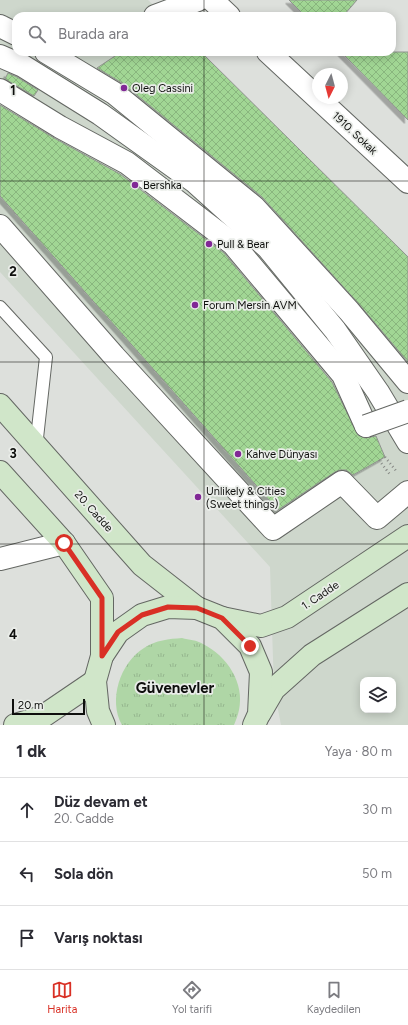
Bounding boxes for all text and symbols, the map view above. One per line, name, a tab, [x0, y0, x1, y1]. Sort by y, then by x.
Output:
search box	[12, 12, 396, 56]
icon: search	[26, 23, 48, 45]
text: Burada ara	[58, 25, 129, 43]
north arrow	[312, 68, 348, 104]
place label: Oleg Cassini	[132, 82, 193, 95]
text: 1	[10, 83, 16, 98]
marker: Oleg Cassini	[119, 83, 129, 93]
street label: 1910. Sokak	[330, 109, 380, 158]
place label: Bershka	[143, 179, 182, 192]
marker: Bershka	[130, 180, 140, 190]
place label: Pull & Bear	[217, 238, 269, 251]
marker: Pull & Bear	[204, 239, 214, 249]
text: 2	[9, 264, 17, 279]
place label: Forum Mersin AVM	[203, 299, 297, 312]
marker: Forum Mersin AVM	[190, 300, 200, 310]
text: 3	[9, 446, 17, 461]
place label: Kahve Dünyası	[246, 448, 317, 461]
marker: Kahve Dünyası	[233, 449, 243, 459]
place label: Unlikely & Cities (Sweet things)	[206, 485, 285, 511]
street label: 20. Cadde	[72, 488, 115, 535]
marker: Unlikely & Cities (Sweet things)	[193, 492, 203, 502]
route start	[55, 534, 73, 552]
street label: 1. Cadde	[299, 578, 341, 613]
text: 4	[9, 627, 17, 642]
route end	[241, 637, 259, 655]
map controls	[360, 677, 396, 713]
button: layers	[360, 677, 396, 713]
district label: Güvenevler	[136, 679, 215, 697]
scale bar	[12, 697, 85, 716]
text: 20 m	[18, 699, 43, 712]
text: 1 dk	[16, 741, 46, 761]
text: Yaya · 80 m	[325, 744, 392, 759]
text: Düz devam et	[54, 793, 148, 811]
icon: ahead	[16, 799, 38, 821]
text: 30 m	[362, 802, 392, 817]
text: 20. Cadde	[54, 811, 114, 826]
icon: left	[16, 863, 38, 885]
text: Sola dön	[54, 865, 113, 883]
text: 50 m	[362, 866, 392, 881]
icon: arrive	[16, 927, 38, 949]
text: Varış noktası	[54, 929, 143, 947]
tab: Harita	[47, 979, 77, 1016]
tab: Yol tarifi	[172, 979, 212, 1016]
tab: Kaydedilen	[307, 979, 361, 1016]

